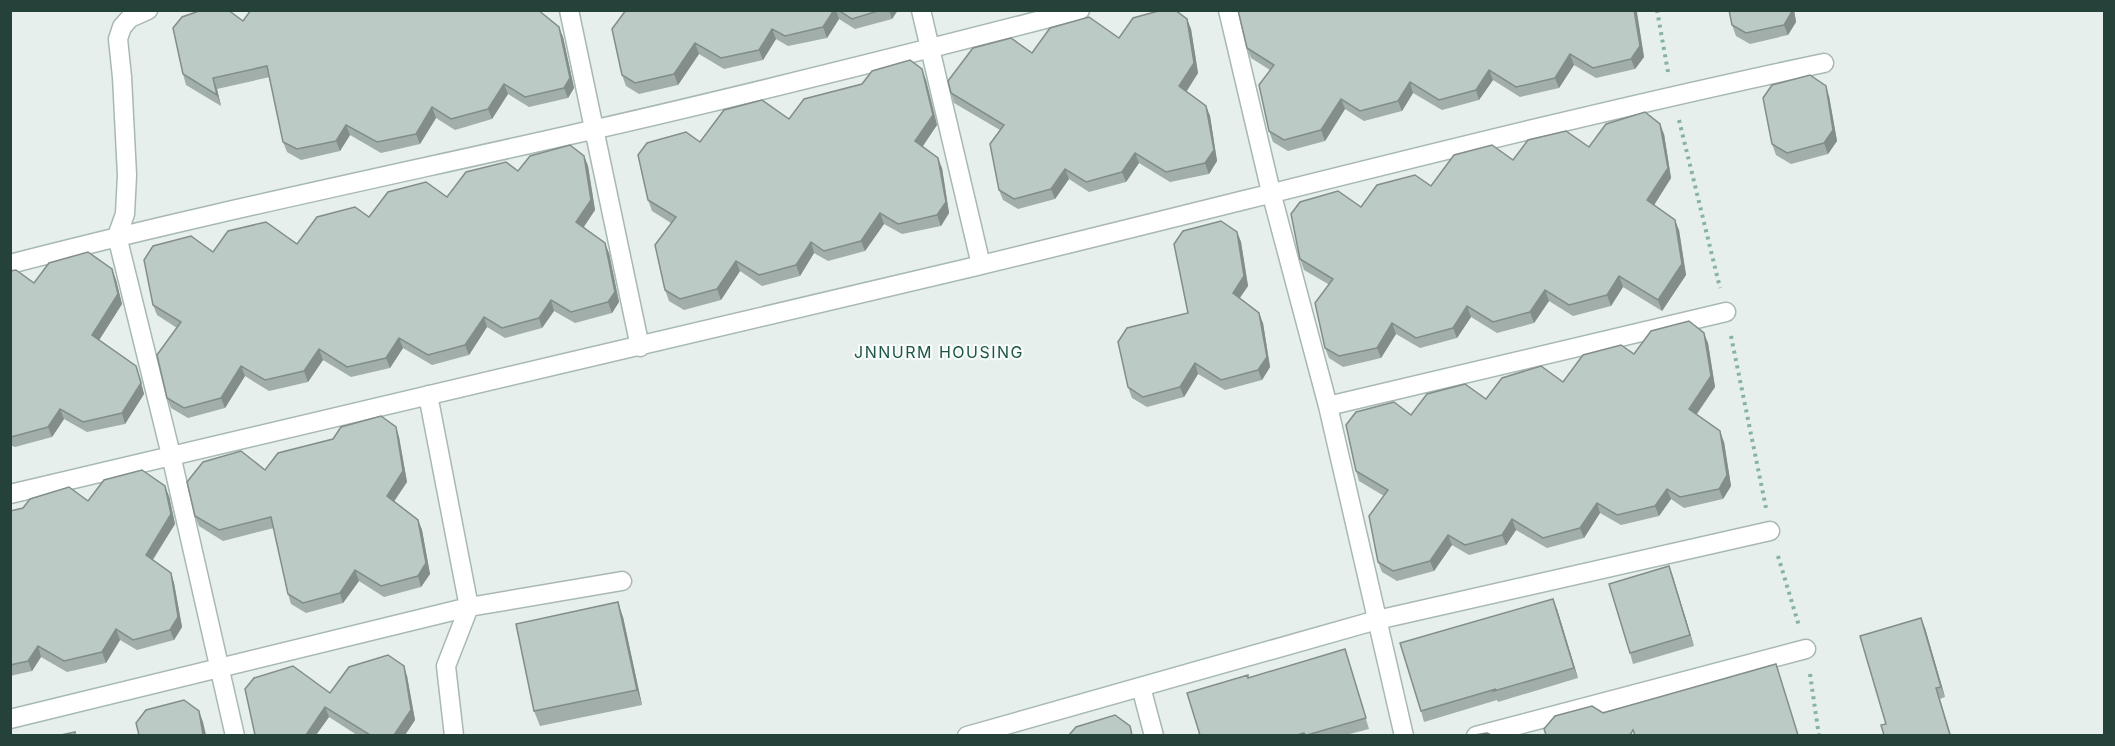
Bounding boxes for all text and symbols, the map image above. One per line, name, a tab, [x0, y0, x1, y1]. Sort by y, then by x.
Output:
district label: JNNURM HOUSING	[854, 342, 1024, 362]

